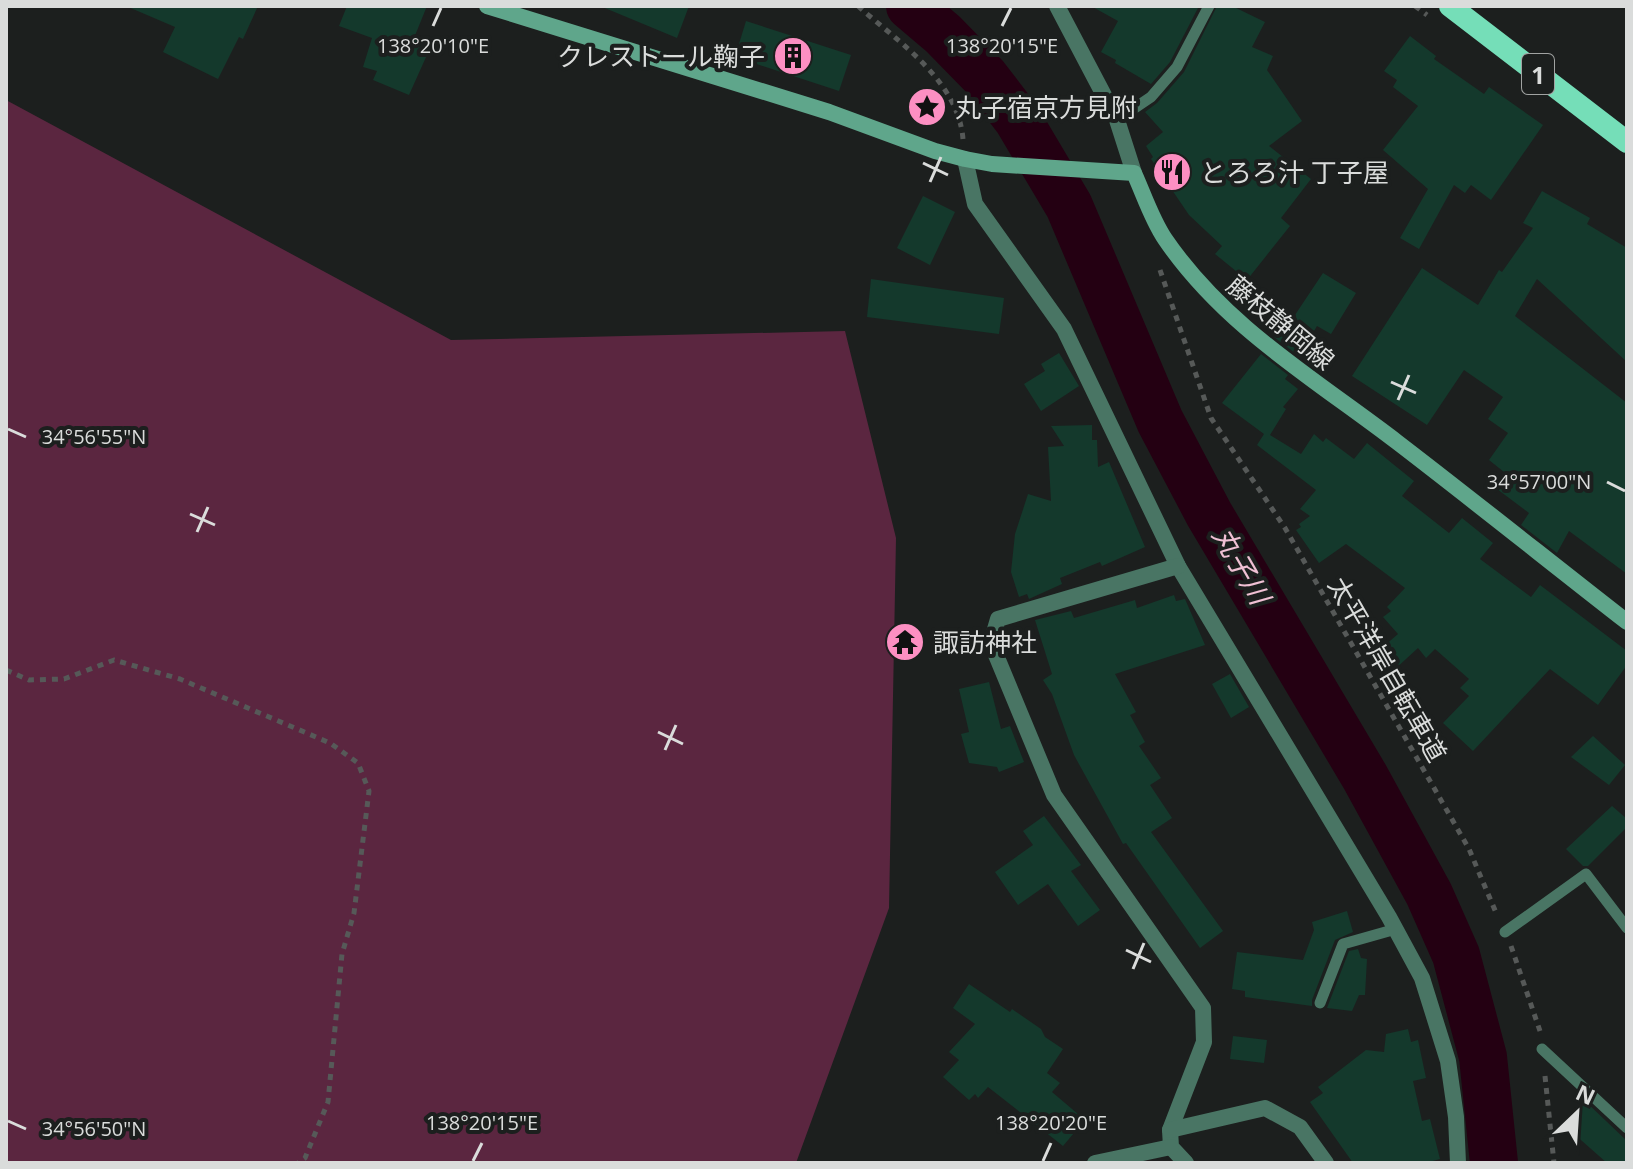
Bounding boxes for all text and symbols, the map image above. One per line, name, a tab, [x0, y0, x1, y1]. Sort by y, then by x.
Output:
text: 138°20'10"E	[377, 32, 489, 59]
text: 138°20'15"E	[946, 32, 1058, 59]
building icon: クレストール鞠子	[772, 35, 814, 77]
place label: クレストール鞠子	[557, 38, 765, 74]
road number: 1	[1522, 54, 1554, 94]
place icon: 丸子宿京方見附	[906, 86, 948, 128]
place label: 丸子宿京方見附	[955, 89, 1137, 125]
restaurant icon: とろろ汁 丁子屋	[1151, 151, 1193, 193]
place label: とろろ汁 丁子屋	[1200, 154, 1389, 190]
street label: 藤枝静岡線	[1220, 266, 1342, 378]
text: 34°56'55"N	[42, 423, 146, 450]
text: 34°57'00"N	[1487, 468, 1591, 495]
water label: 丸子川	[1205, 519, 1281, 613]
street label: 太平洋岸自転車道	[1320, 570, 1456, 768]
temple icon: 諏訪神社	[884, 621, 926, 663]
place label: 諏訪神社	[933, 624, 1037, 660]
north arrow	[1537, 1073, 1617, 1153]
text: N	[1571, 1077, 1600, 1111]
text: 138°20'15"E	[426, 1109, 538, 1136]
text: 138°20'20"E	[995, 1109, 1107, 1136]
text: 34°56'50"N	[42, 1115, 146, 1142]

